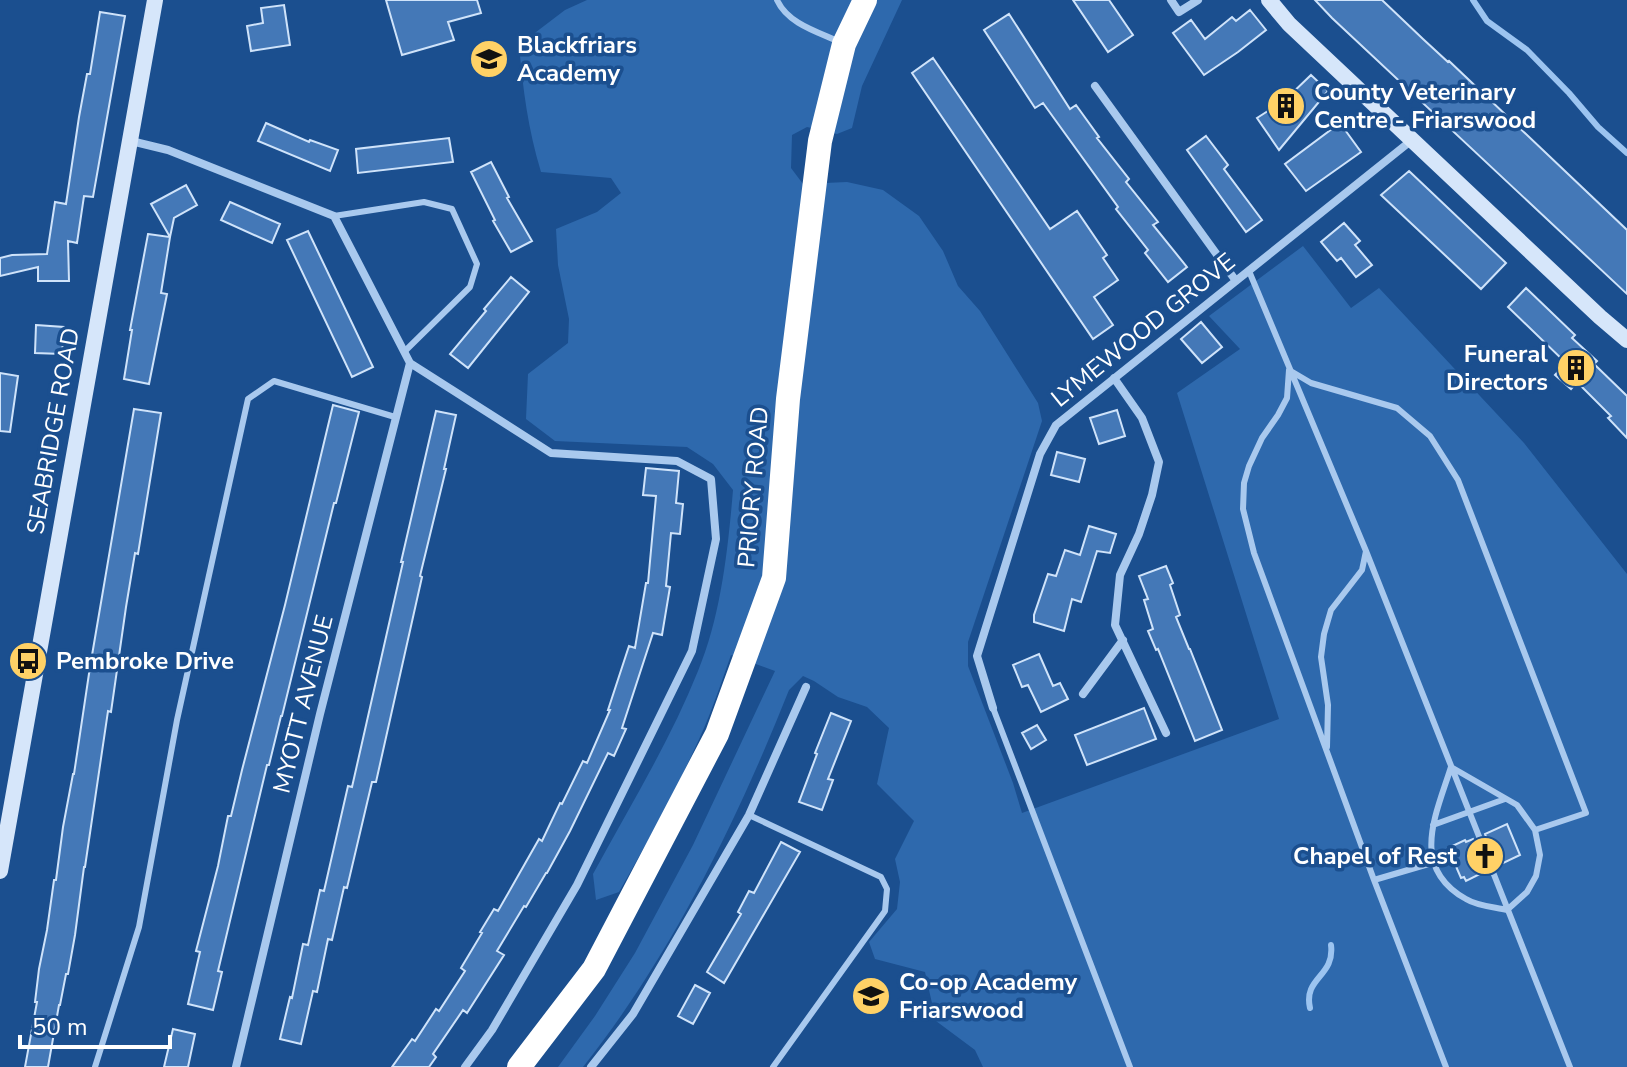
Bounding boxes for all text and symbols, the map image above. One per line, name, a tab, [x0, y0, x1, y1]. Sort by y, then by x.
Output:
place label: Blackfriars Academy	[517, 29, 637, 89]
school or university icon: Blackfriars Academy	[468, 38, 510, 80]
place label: County Veterinary Centre - Friarswood	[1314, 76, 1536, 136]
building icon: County Veterinary Centre - Friarswood	[1265, 85, 1307, 127]
street label: LYMEWOOD GROVE	[1044, 246, 1242, 414]
street label: SEABRIDGE ROAD	[19, 325, 87, 537]
place label: Funeral Directors	[1446, 338, 1548, 398]
building icon: Funeral Directors	[1555, 347, 1597, 389]
street label: PRIORY ROAD	[730, 405, 776, 569]
street label: MYOTT AVENUE	[265, 612, 341, 796]
bus stop icon: Pembroke Drive	[7, 640, 49, 682]
place label: Pembroke Drive	[56, 645, 234, 677]
church icon: Chapel of Rest	[1464, 835, 1506, 877]
place label: Chapel of Rest	[1293, 840, 1458, 872]
place label: Co-op Academy Friarswood	[899, 966, 1078, 1026]
school or university icon: Co-op Academy Friarswood	[850, 975, 892, 1017]
scale bar	[20, 999, 170, 1049]
text: 50 m	[32, 1011, 88, 1043]

